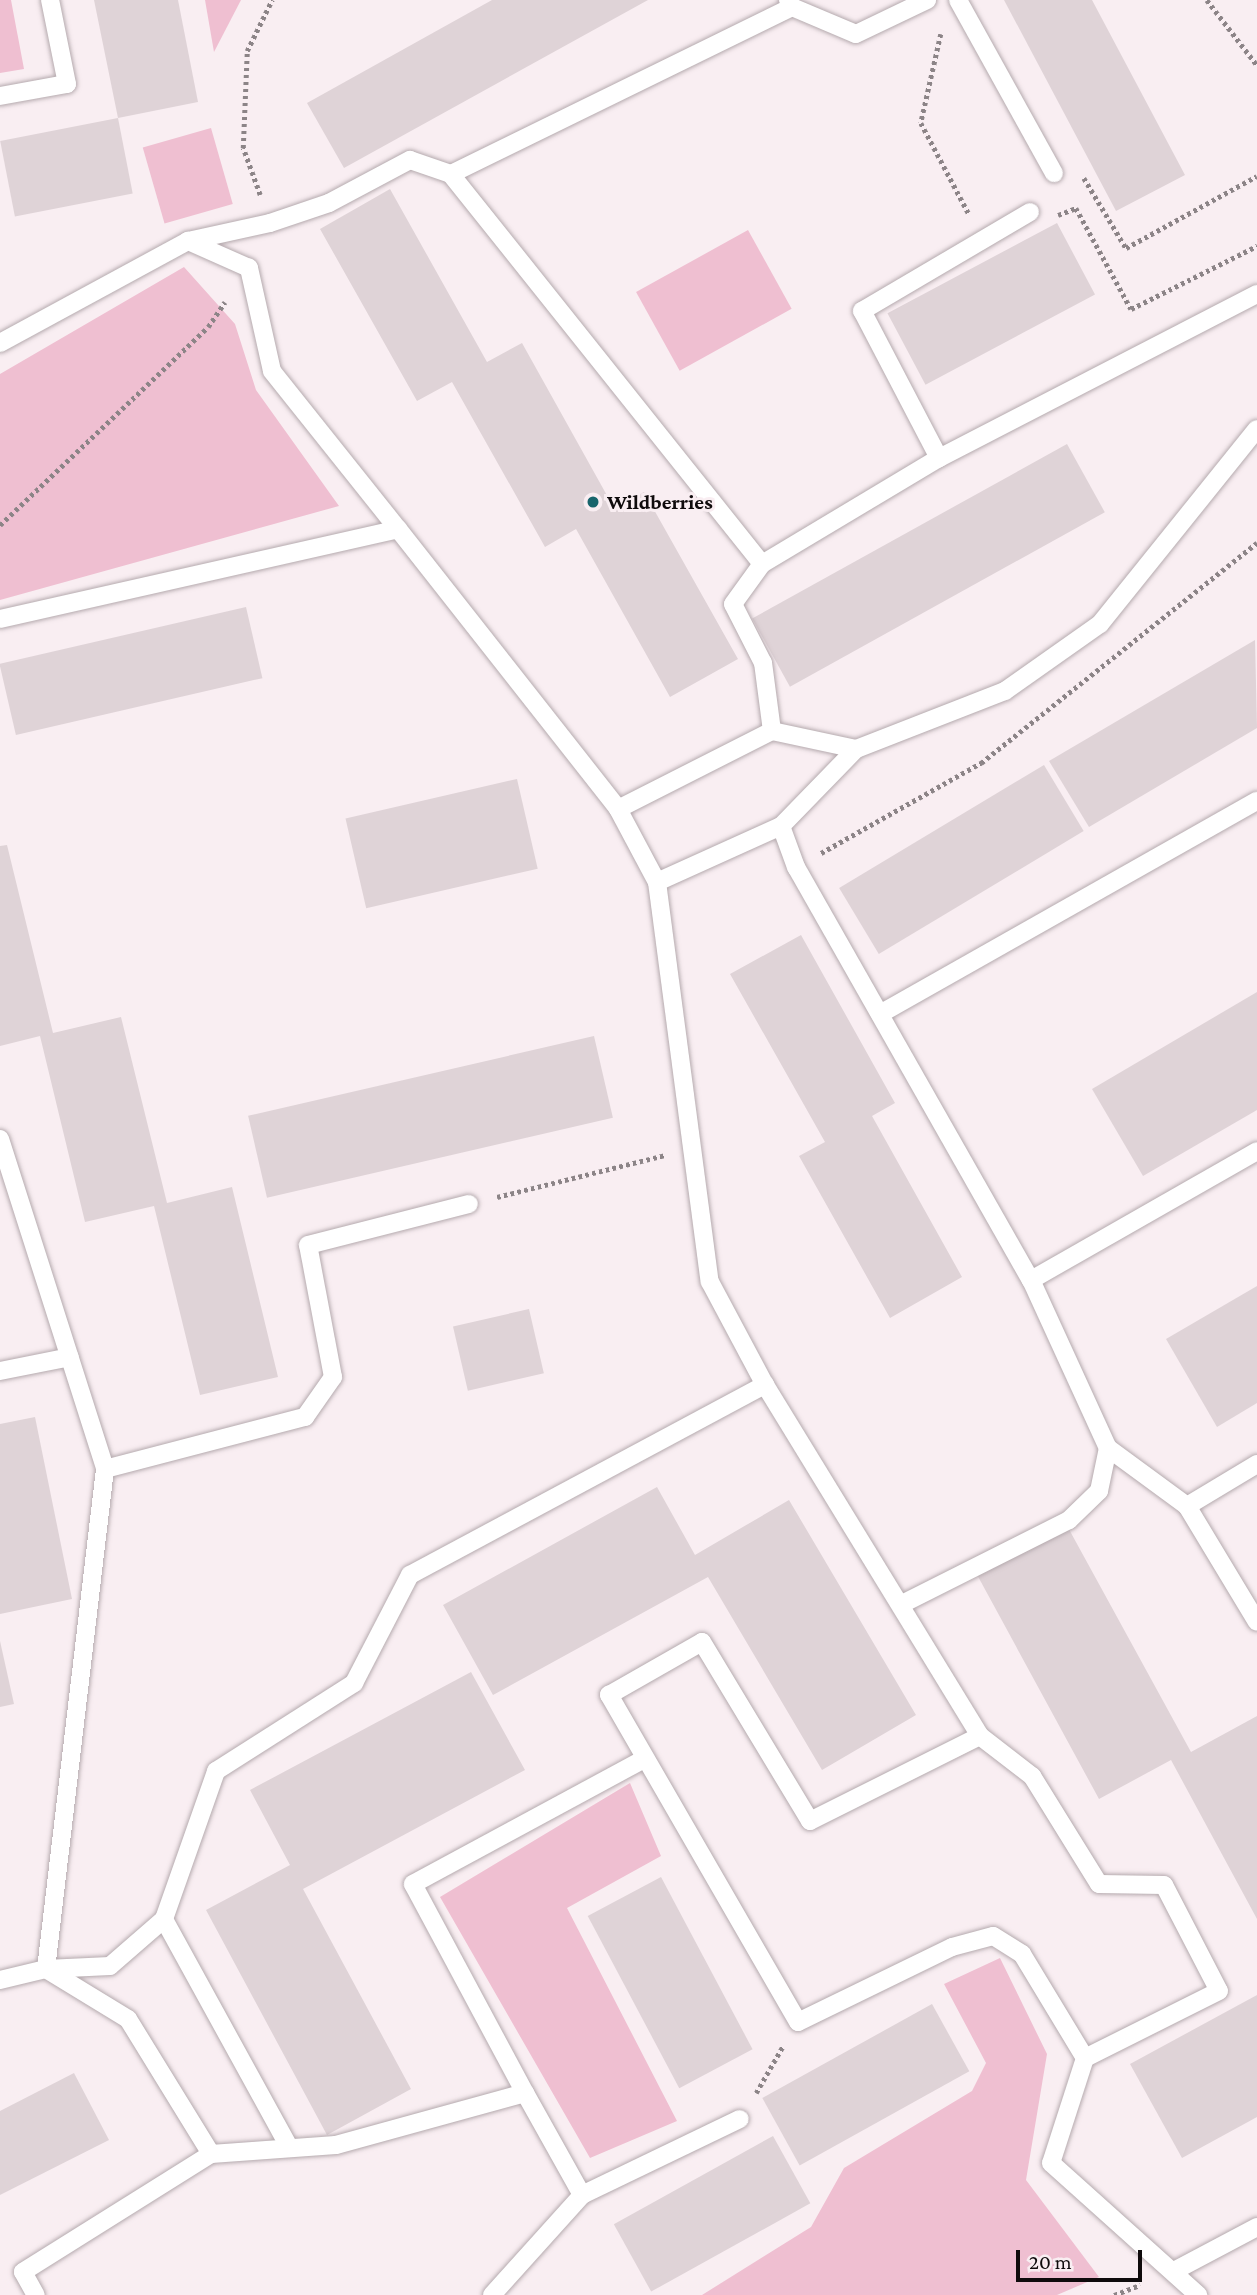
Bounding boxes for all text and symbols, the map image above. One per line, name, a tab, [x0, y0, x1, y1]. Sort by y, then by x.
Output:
place label: Wildberries	[607, 489, 713, 515]
marker: Wildberries	[585, 494, 601, 510]
scale bar	[1019, 2236, 1145, 2280]
text: 20 m	[1029, 2250, 1072, 2274]

